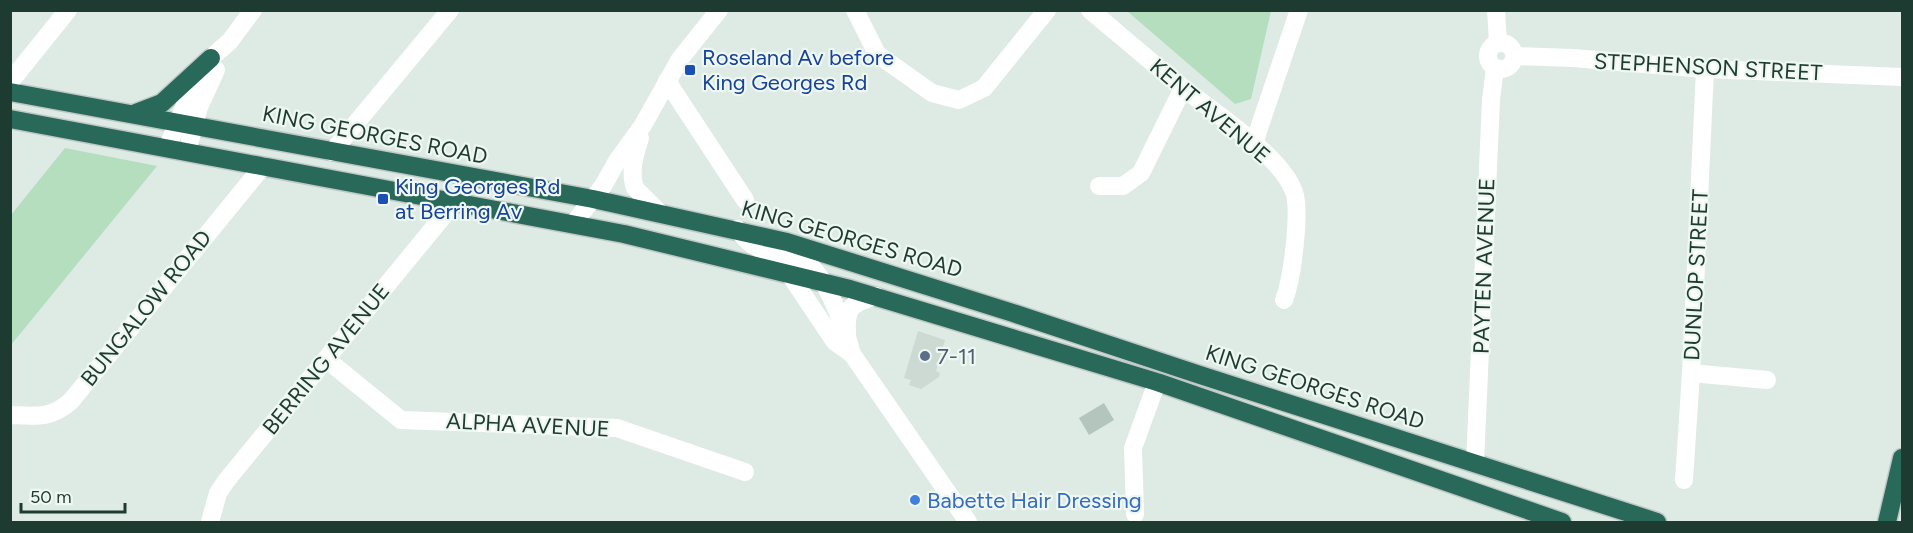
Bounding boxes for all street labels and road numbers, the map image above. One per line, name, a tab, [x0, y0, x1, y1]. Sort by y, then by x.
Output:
street label: STEPHENSON STREET	[1593, 48, 1823, 86]
street label: KENT AVENUE	[1144, 53, 1276, 169]
street label: KING GEORGES ROAD	[260, 100, 490, 170]
street label: PAYTEN AVENUE	[1467, 178, 1501, 354]
street label: DUNLOP STREET	[1678, 189, 1714, 361]
street label: KING GEORGES ROAD	[738, 195, 966, 283]
street label: BUNGALOW ROAD	[75, 225, 217, 391]
street label: BERRING AVENUE	[257, 278, 395, 440]
street label: KING GEORGES ROAD	[1202, 339, 1428, 435]
street label: ALPHA AVENUE	[446, 407, 610, 443]

